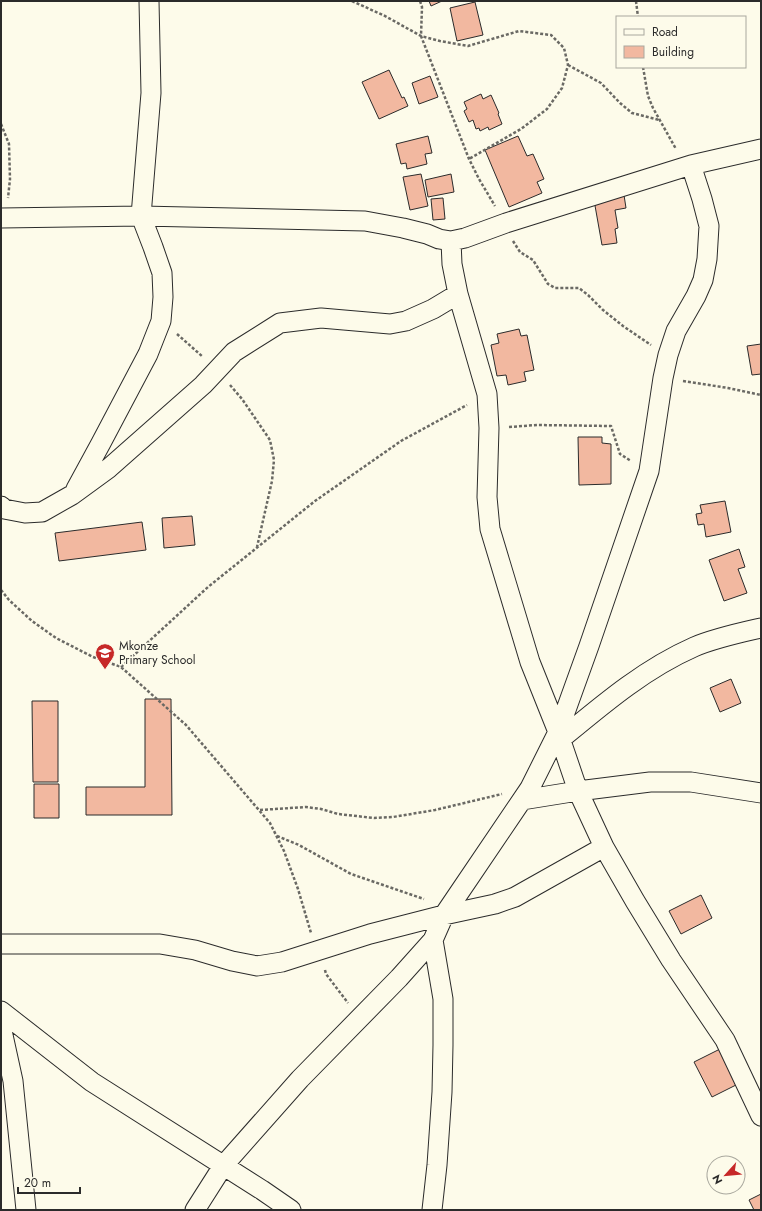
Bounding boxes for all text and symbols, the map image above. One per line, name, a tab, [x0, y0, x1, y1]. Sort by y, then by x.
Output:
legend	[616, 16, 746, 68]
text: Road	[652, 23, 678, 41]
text: Building	[652, 43, 694, 61]
place label: Mkonze Primary School	[119, 637, 196, 669]
school or university icon: Mkonze Primary School	[94, 642, 116, 670]
north arrow	[706, 1155, 746, 1195]
scale bar	[18, 1169, 80, 1195]
text: N	[708, 1172, 726, 1187]
text: 20 m	[24, 1174, 51, 1192]

